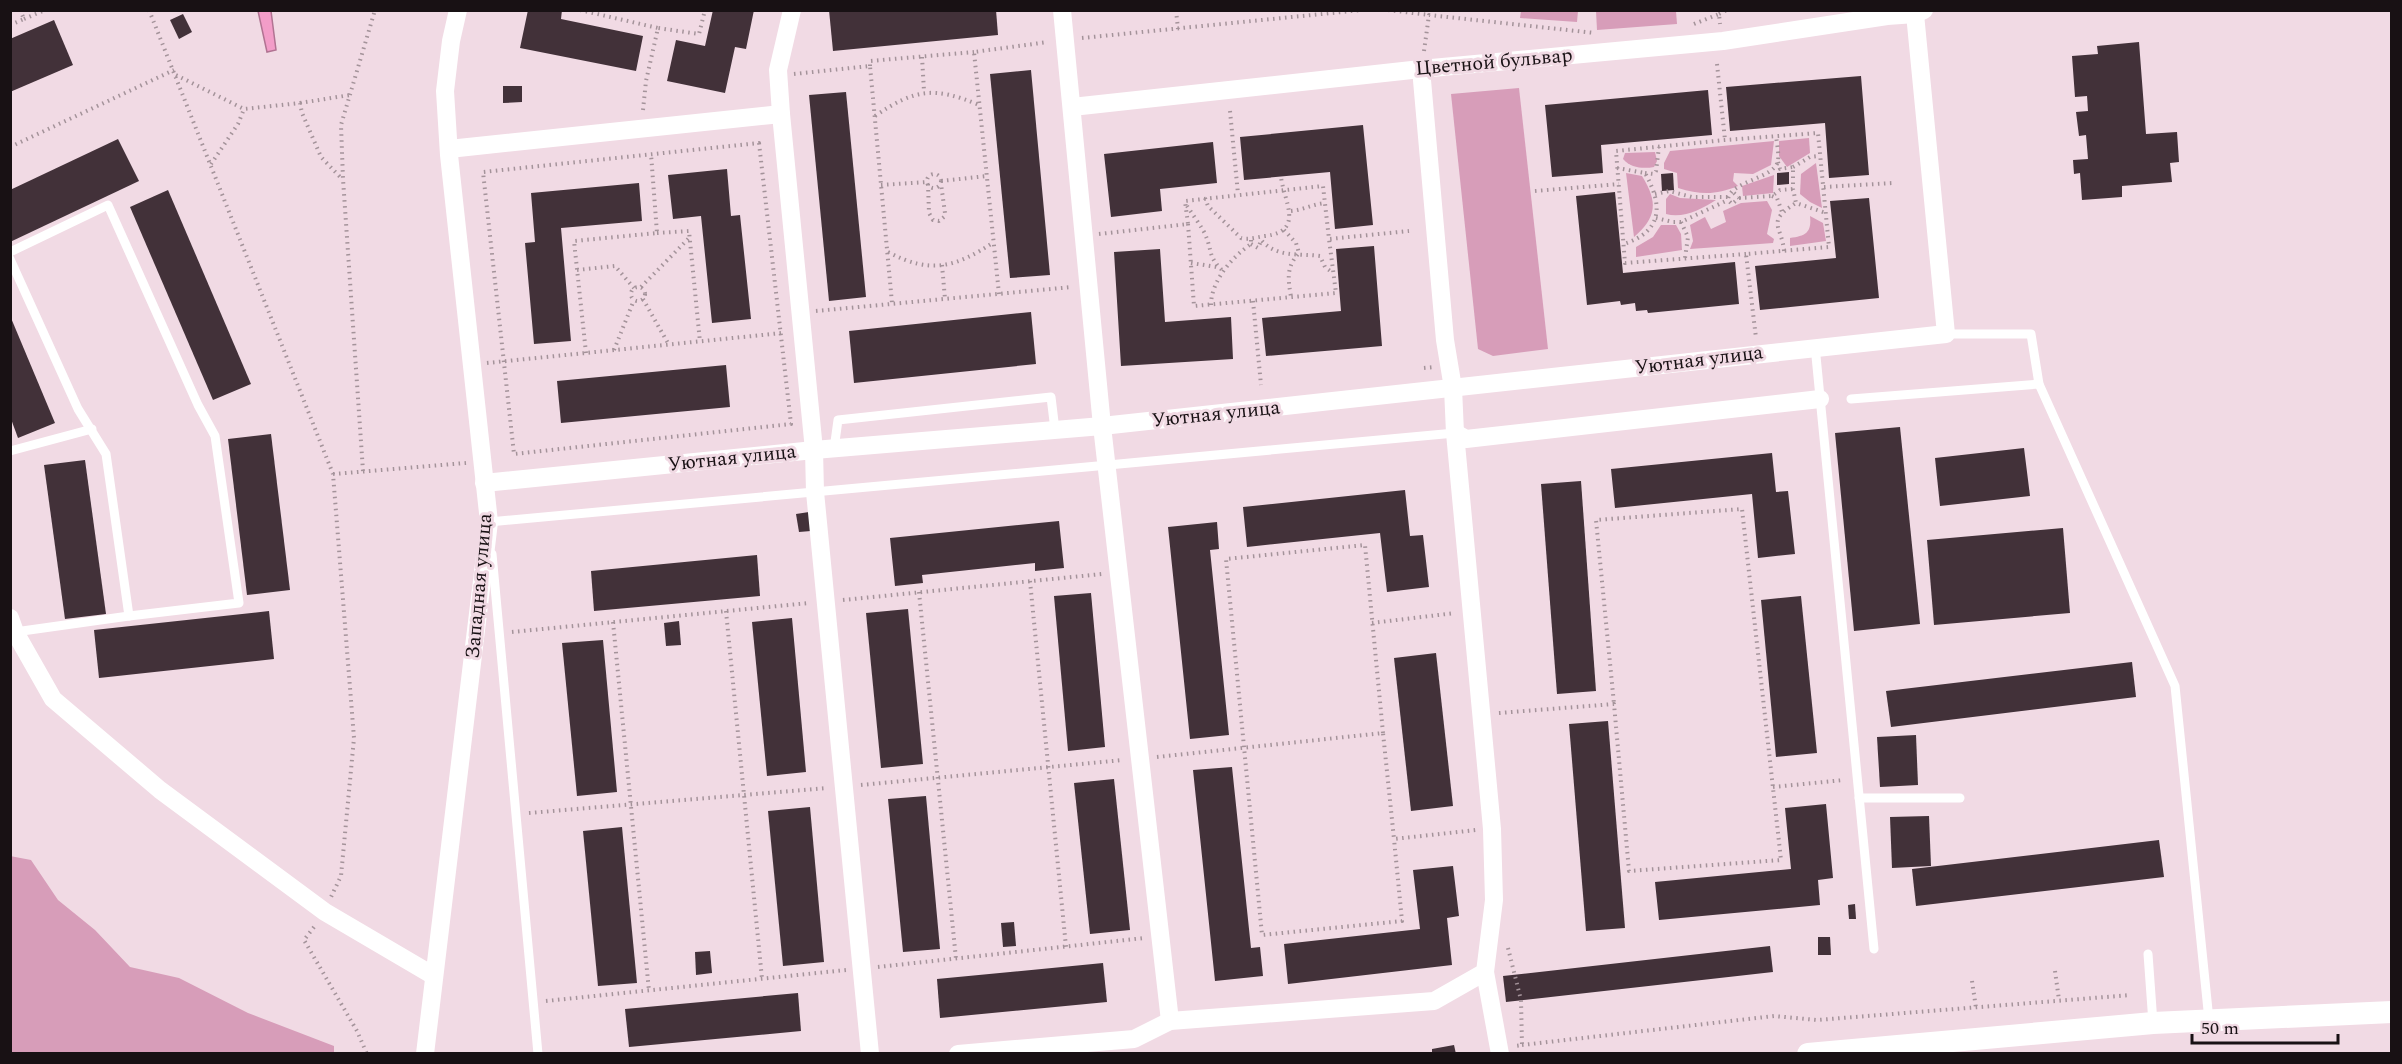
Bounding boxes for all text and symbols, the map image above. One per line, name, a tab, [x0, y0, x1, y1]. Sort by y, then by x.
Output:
street label: Цветной бульвар	[1414, 40, 1574, 84]
street label: Уютная улица	[1633, 337, 1765, 383]
street label: Уютная улица	[1150, 392, 1282, 436]
street label: Уютная улица	[666, 436, 798, 480]
street label: Западная улица	[458, 512, 500, 660]
scale bar	[2192, 1007, 2338, 1045]
text: 50 m	[2201, 1015, 2239, 1042]

